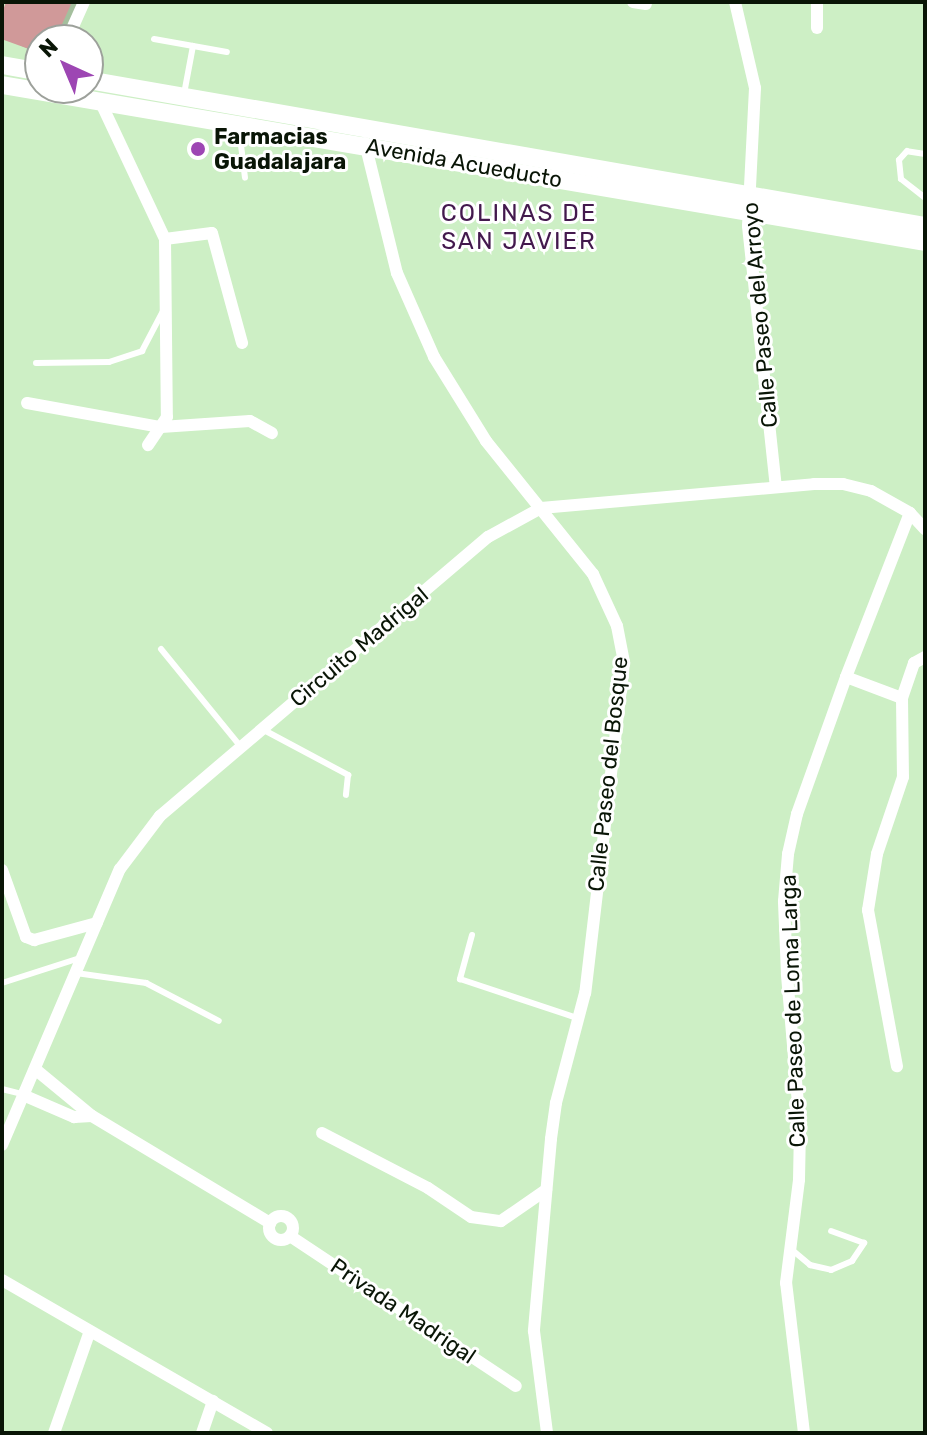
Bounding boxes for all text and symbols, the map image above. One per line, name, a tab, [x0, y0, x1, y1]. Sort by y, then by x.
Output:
north arrow	[24, 24, 104, 104]
text: N	[33, 33, 63, 63]
place label: Farmacias Guadalajara	[214, 123, 346, 174]
street label: Avenida Acueducto	[363, 133, 565, 193]
marker: Farmacias Guadalajara	[189, 140, 207, 158]
district label: COLINAS DE SAN JAVIER	[441, 200, 597, 256]
street label: Calle Paseo del Arroyo	[737, 201, 783, 429]
street label: Circuito Madrigal	[284, 581, 434, 713]
street label: Calle Paseo del Bosque	[583, 655, 633, 893]
street label: Calle Paseo de Loma Larga	[775, 874, 811, 1148]
street label: Privada Madrigal	[325, 1253, 481, 1369]

